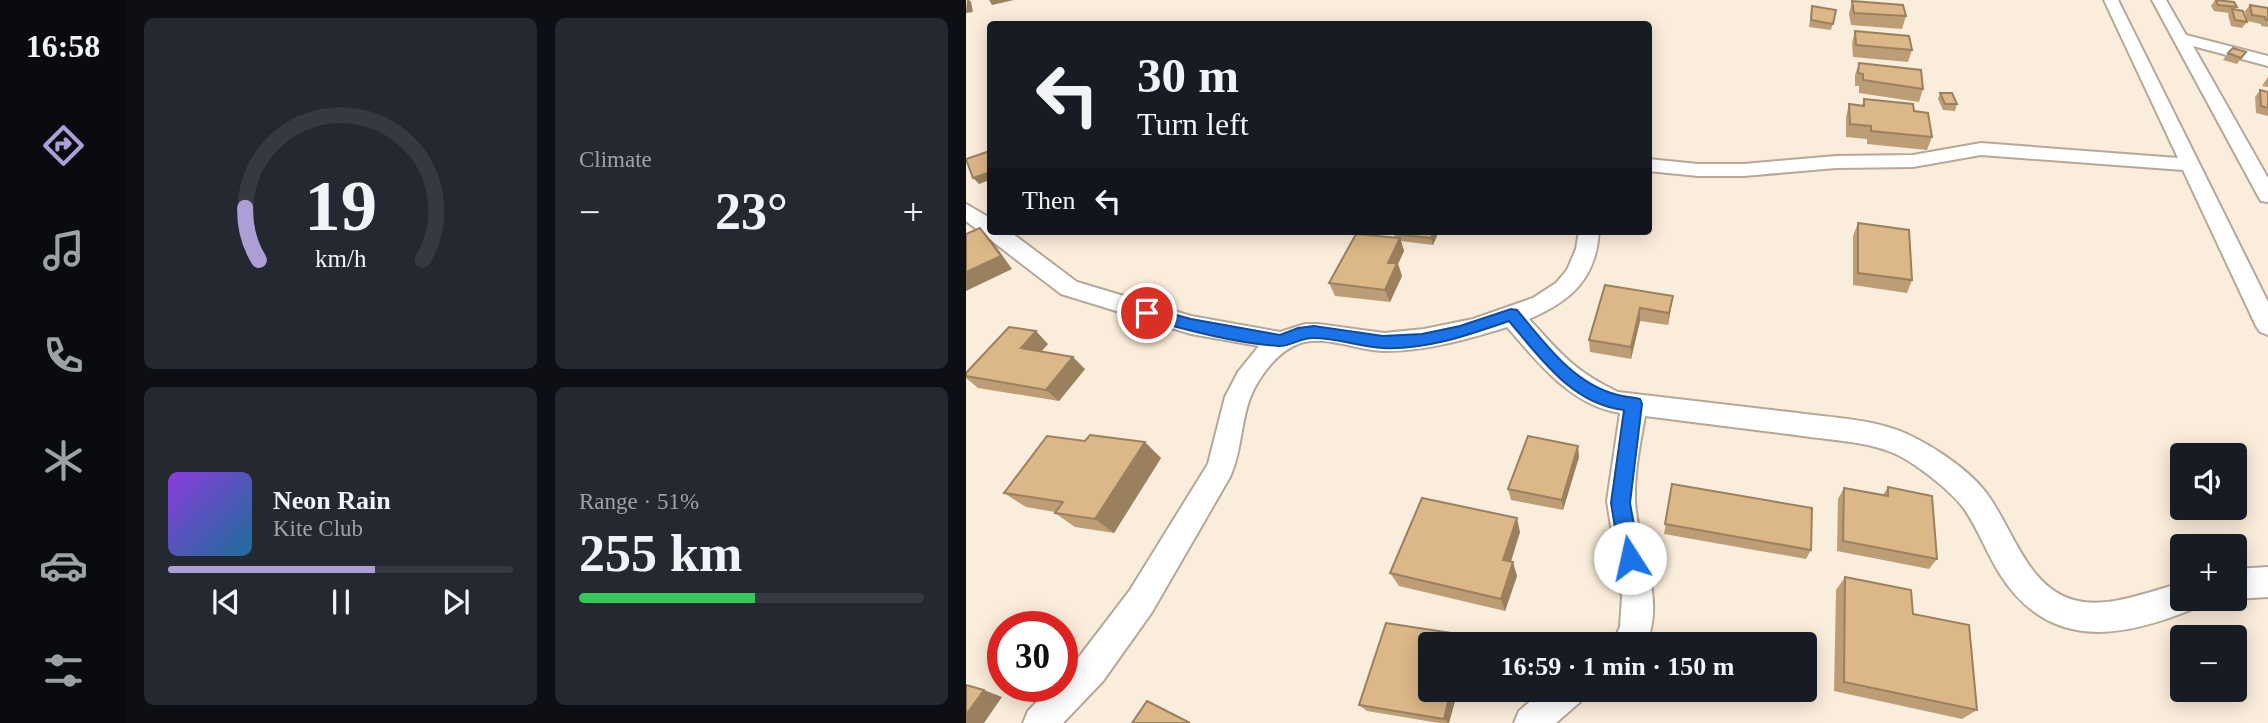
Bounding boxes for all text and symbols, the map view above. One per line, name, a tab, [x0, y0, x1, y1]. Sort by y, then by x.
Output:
text: 16:58	[26, 28, 100, 64]
text: 30 m	[1137, 48, 1239, 103]
icon: left	[1022, 49, 1113, 140]
text: Turn left	[1137, 106, 1249, 142]
icon: directions	[39, 121, 88, 170]
text: Climate	[579, 147, 652, 172]
text: 19	[304, 165, 377, 246]
icon: left	[1089, 182, 1127, 220]
text: 23°	[715, 183, 788, 240]
text: Then	[1022, 186, 1075, 215]
text: −	[579, 191, 600, 233]
text: +	[903, 191, 924, 233]
icon: music	[39, 226, 88, 275]
text: km/h	[315, 244, 367, 271]
pin	[1117, 283, 1177, 343]
icon: arrive	[1128, 294, 1166, 332]
icon: phone	[39, 331, 88, 380]
icon: climate	[39, 436, 88, 485]
map controls	[2170, 443, 2247, 702]
button: sound	[2170, 443, 2247, 520]
text: Neon Rain	[273, 486, 391, 515]
text: Range · 51%	[579, 489, 699, 514]
text: Kite Club	[273, 516, 363, 541]
position arrow	[1593, 521, 1667, 595]
text: 255 km	[579, 525, 742, 582]
button: +	[2170, 534, 2247, 611]
icon: car	[39, 541, 88, 590]
icon: previous	[207, 583, 245, 621]
icon: pause	[322, 583, 360, 621]
icon: next	[437, 583, 475, 621]
speed limit sign: 30	[987, 611, 1078, 702]
button: −	[2170, 625, 2247, 702]
icon: filters	[39, 646, 88, 695]
text: 16:59 · 1 min · 150 m	[1501, 652, 1735, 681]

